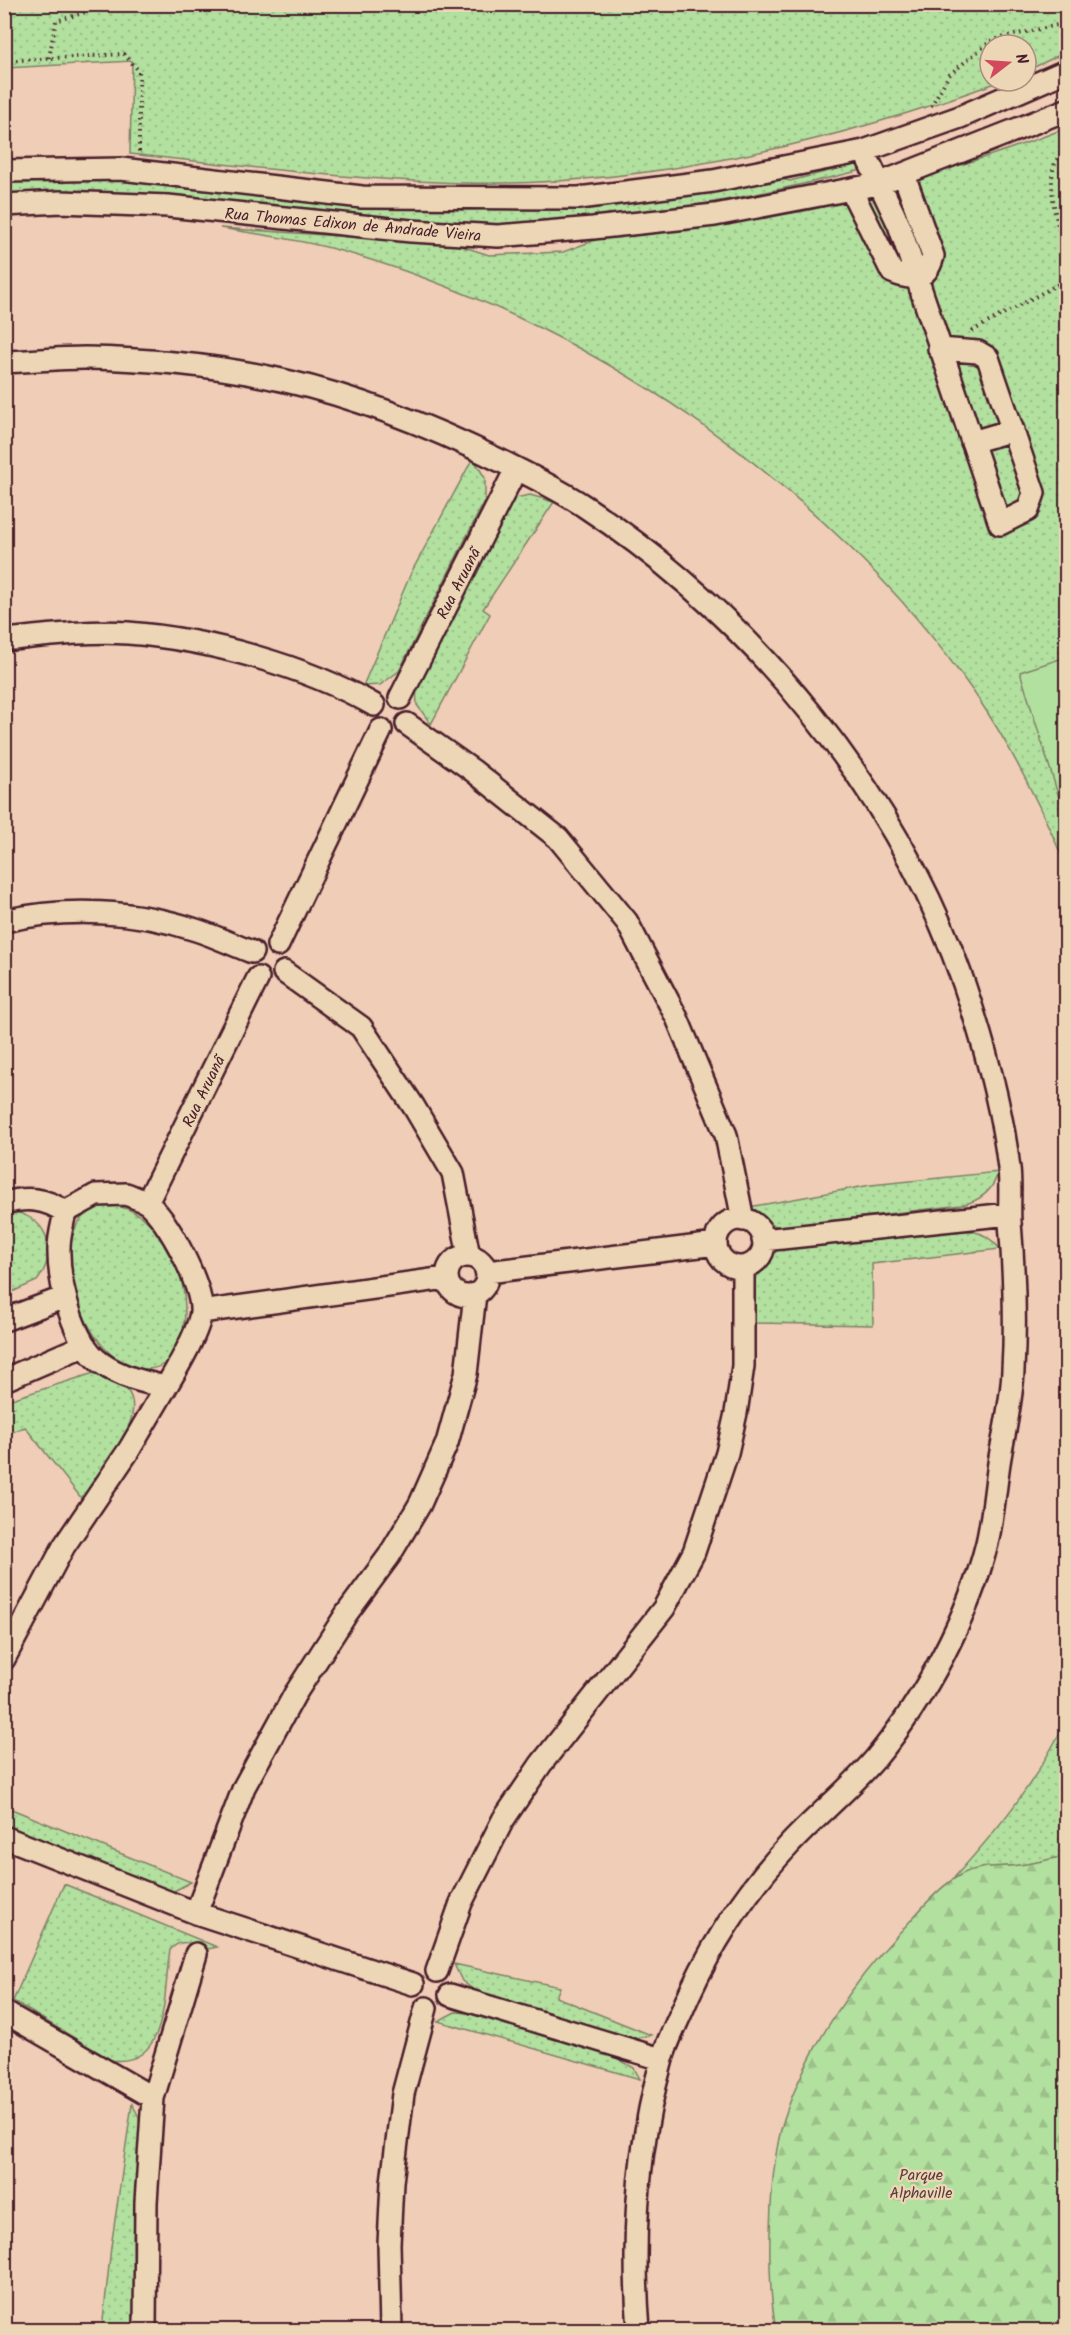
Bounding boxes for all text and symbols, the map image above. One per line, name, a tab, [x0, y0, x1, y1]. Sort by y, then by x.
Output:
north arrow	[978, 33, 1038, 93]
text: N	[1007, 51, 1034, 68]
street label: Rua Thomas Edixon de Andrade Vieira	[224, 202, 482, 249]
street label: Rua Aruanã	[431, 542, 489, 624]
street label: Rua Aruanã	[176, 1050, 233, 1132]
park label: Parque Alphaville	[890, 2163, 952, 2206]

